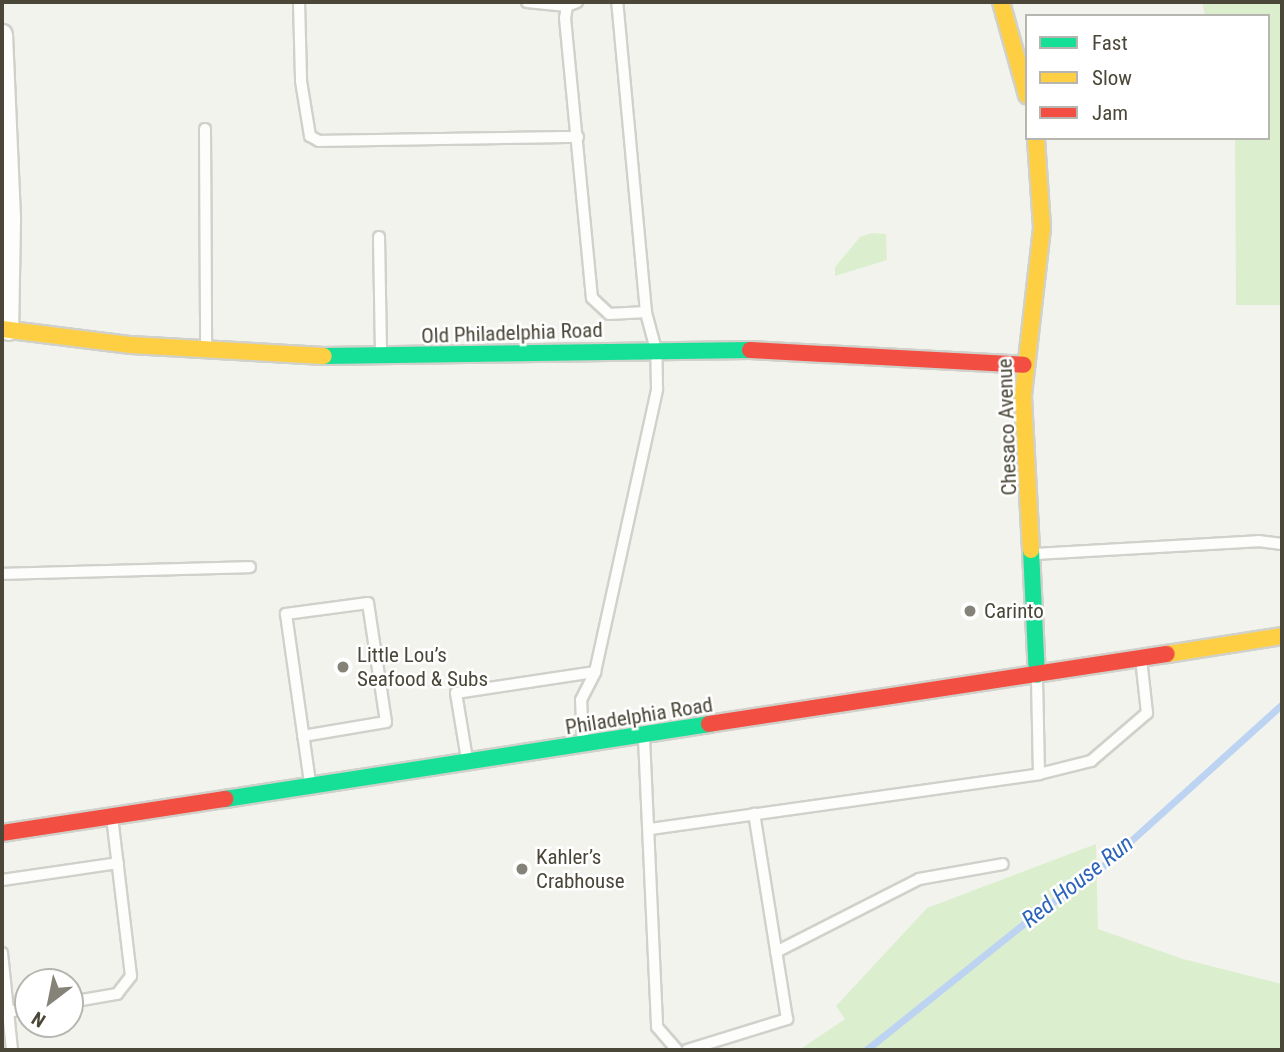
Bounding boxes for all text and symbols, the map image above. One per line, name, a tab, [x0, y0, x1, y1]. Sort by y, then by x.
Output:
legend	[1025, 14, 1270, 140]
text: Fast	[1092, 31, 1128, 55]
text: Slow	[1092, 66, 1132, 90]
text: Jam	[1092, 101, 1128, 125]
street label: Old Philadelphia Road	[421, 317, 603, 349]
street label: Chesaco Avenue	[992, 358, 1022, 496]
place label: Carinto	[984, 598, 1044, 624]
marker: Carinto	[962, 603, 978, 619]
place label: Little Lou’s Seafood & Subs	[357, 642, 488, 692]
marker: Little Lou’s Seafood & Subs	[335, 659, 351, 675]
street label: Philadelphia Road	[563, 692, 715, 740]
water label: Red House Run	[1017, 830, 1139, 934]
place label: Kahler’s Crabhouse	[536, 844, 625, 894]
marker: Kahler’s Crabhouse	[514, 861, 530, 877]
north arrow	[14, 968, 84, 1038]
text: N	[28, 1007, 50, 1032]

